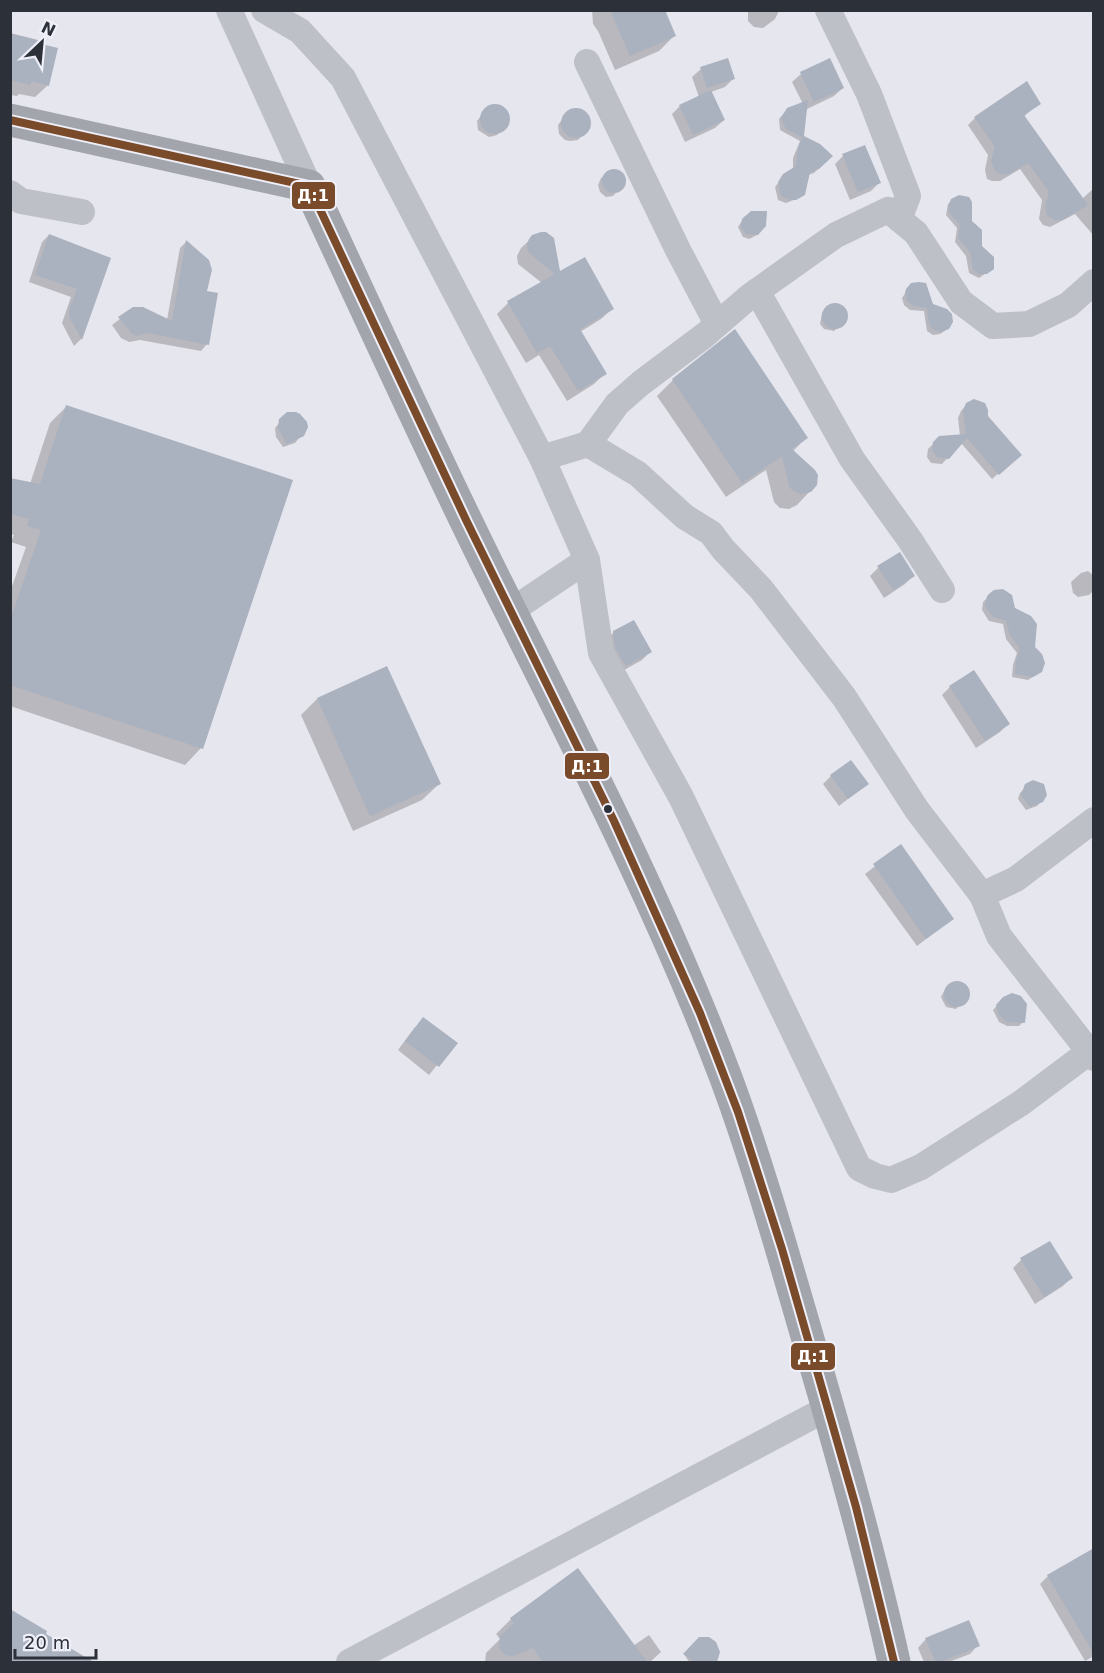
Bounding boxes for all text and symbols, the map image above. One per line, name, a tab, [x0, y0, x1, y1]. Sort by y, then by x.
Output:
north arrow	[12, 12, 72, 72]
text: N	[38, 17, 59, 40]
line badge: Д:1	[291, 181, 336, 210]
text: Д:1	[297, 186, 329, 205]
line badge: Д:1	[564, 752, 610, 780]
text: Д:1	[571, 757, 603, 776]
unlabelled marker	[602, 803, 614, 815]
line badge: Д:1	[790, 1342, 836, 1371]
text: Д:1	[797, 1347, 829, 1366]
scale bar	[15, 1622, 96, 1660]
text: 20 m	[24, 1632, 70, 1653]

